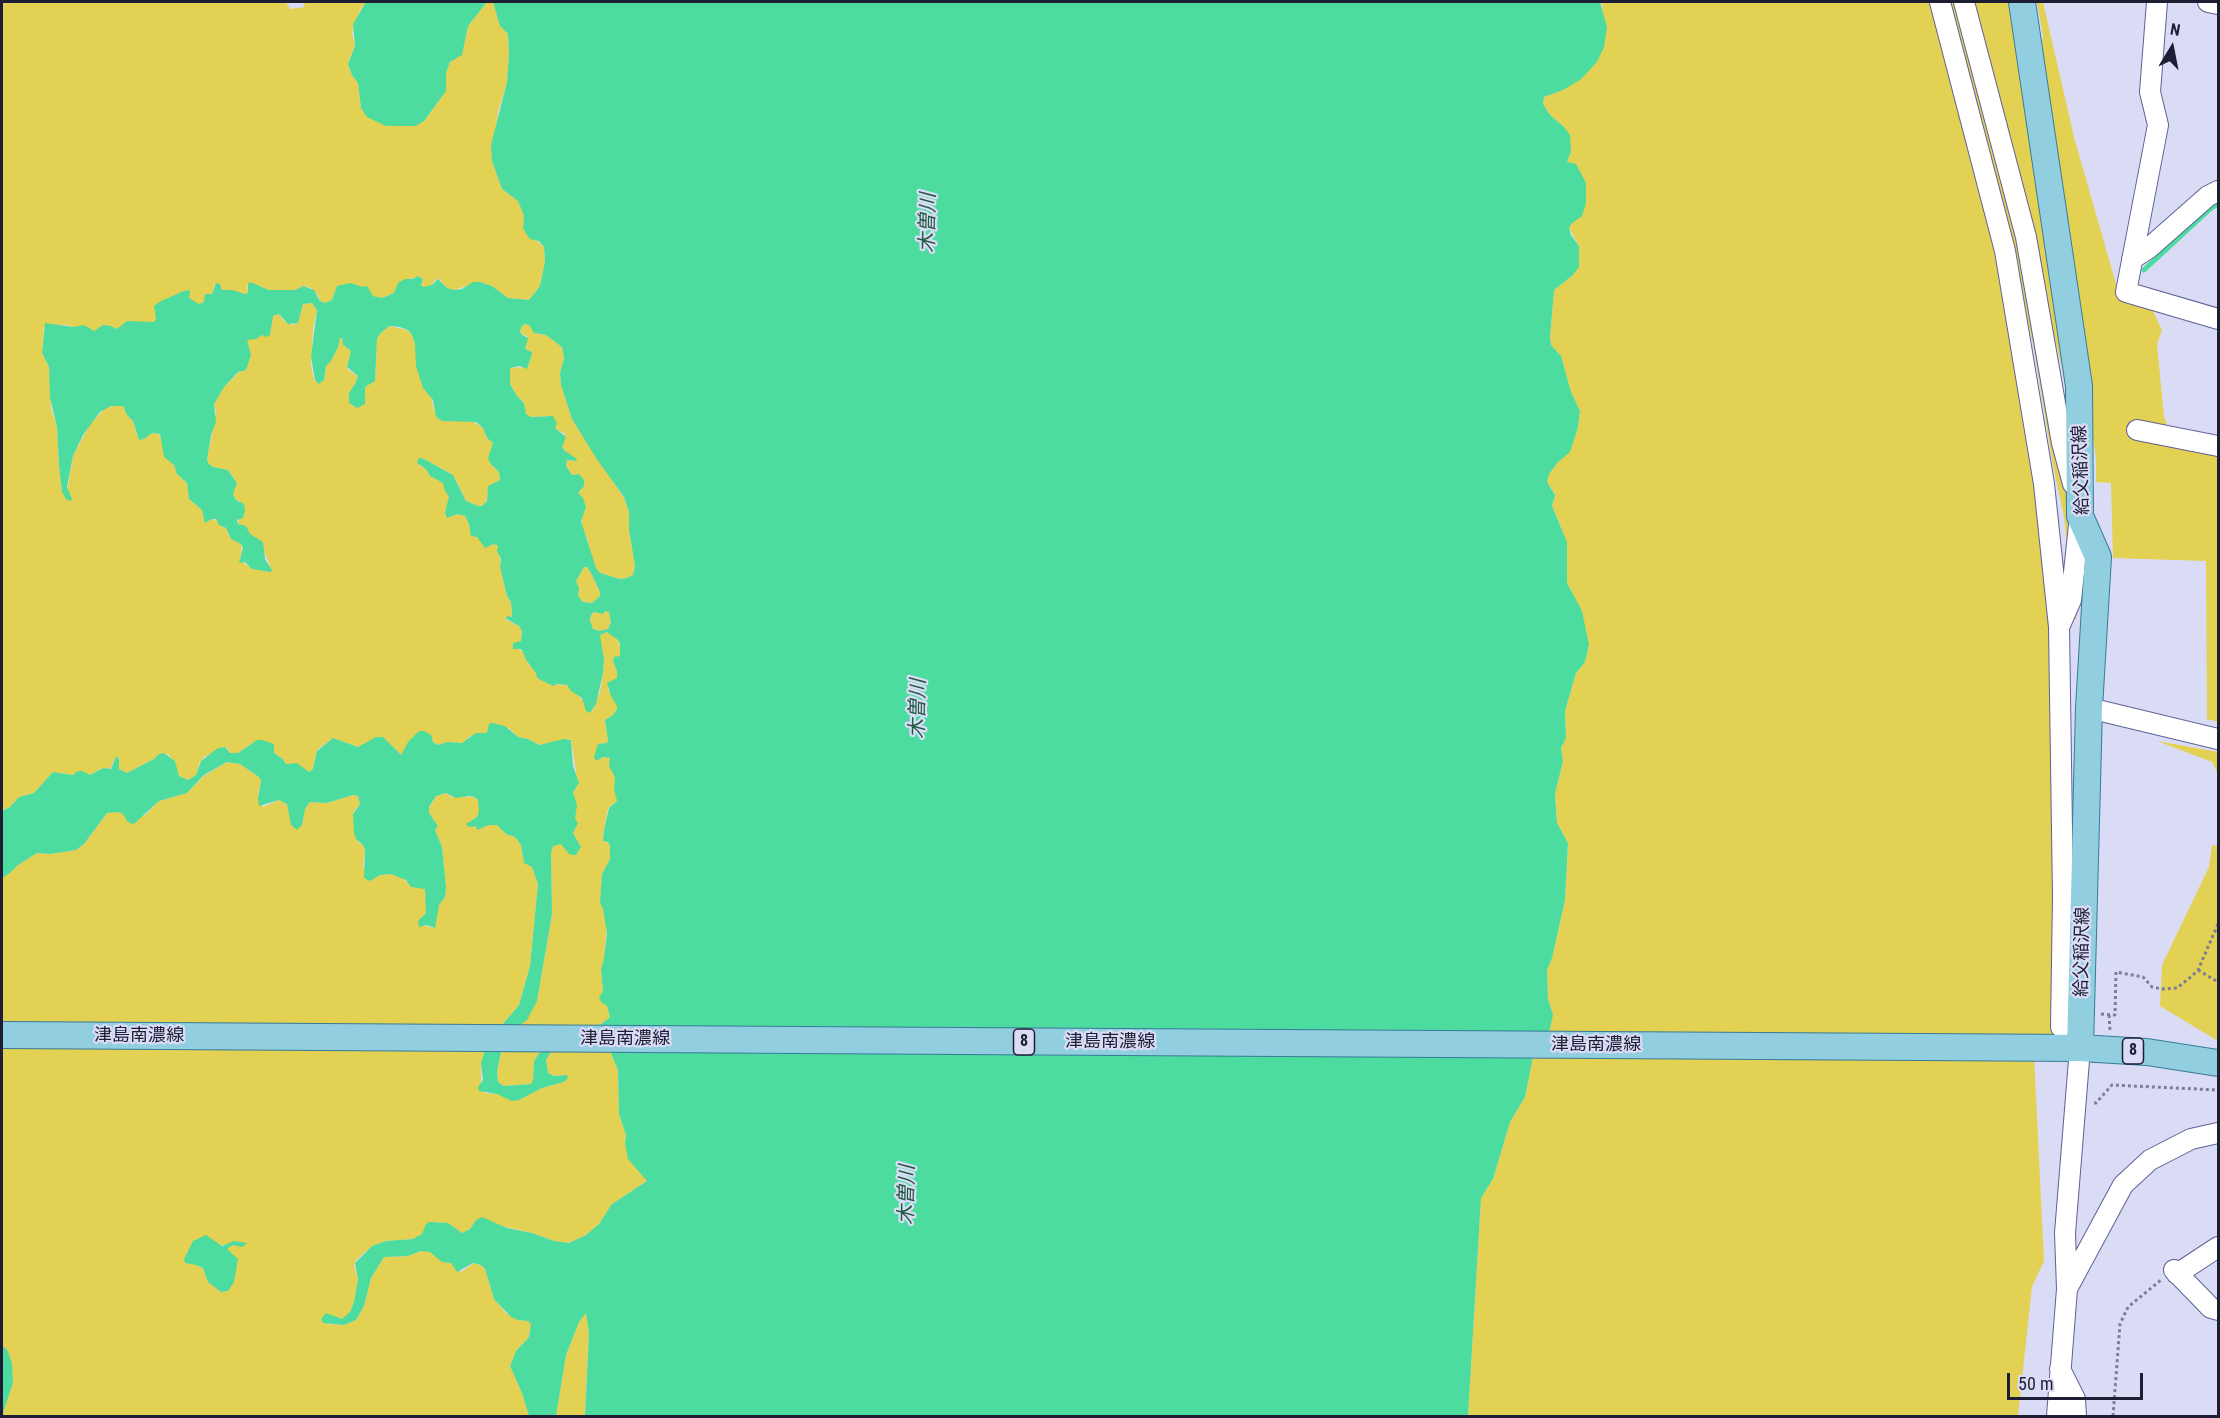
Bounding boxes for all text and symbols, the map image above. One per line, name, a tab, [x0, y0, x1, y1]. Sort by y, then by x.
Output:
north arrow	[2142, 18, 2202, 78]
text: N	[2169, 20, 2182, 40]
water label: 木曽川	[916, 193, 942, 253]
street label: 給父稲沢線	[2070, 425, 2094, 515]
water label: 木曽川	[906, 679, 932, 739]
street label: 給父稲沢線	[2071, 907, 2095, 997]
street label: 津島南濃線	[94, 1025, 184, 1047]
street label: 津島南濃線	[580, 1028, 670, 1050]
road number: 8	[1014, 1029, 1034, 1055]
street label: 津島南濃線	[1065, 1031, 1155, 1053]
street label: 津島南濃線	[1551, 1034, 1641, 1056]
road number: 8	[2122, 1038, 2144, 1064]
water label: 木曽川	[895, 1165, 921, 1225]
scale bar	[2010, 1361, 2146, 1399]
text: 50 m	[2018, 1373, 2053, 1394]

